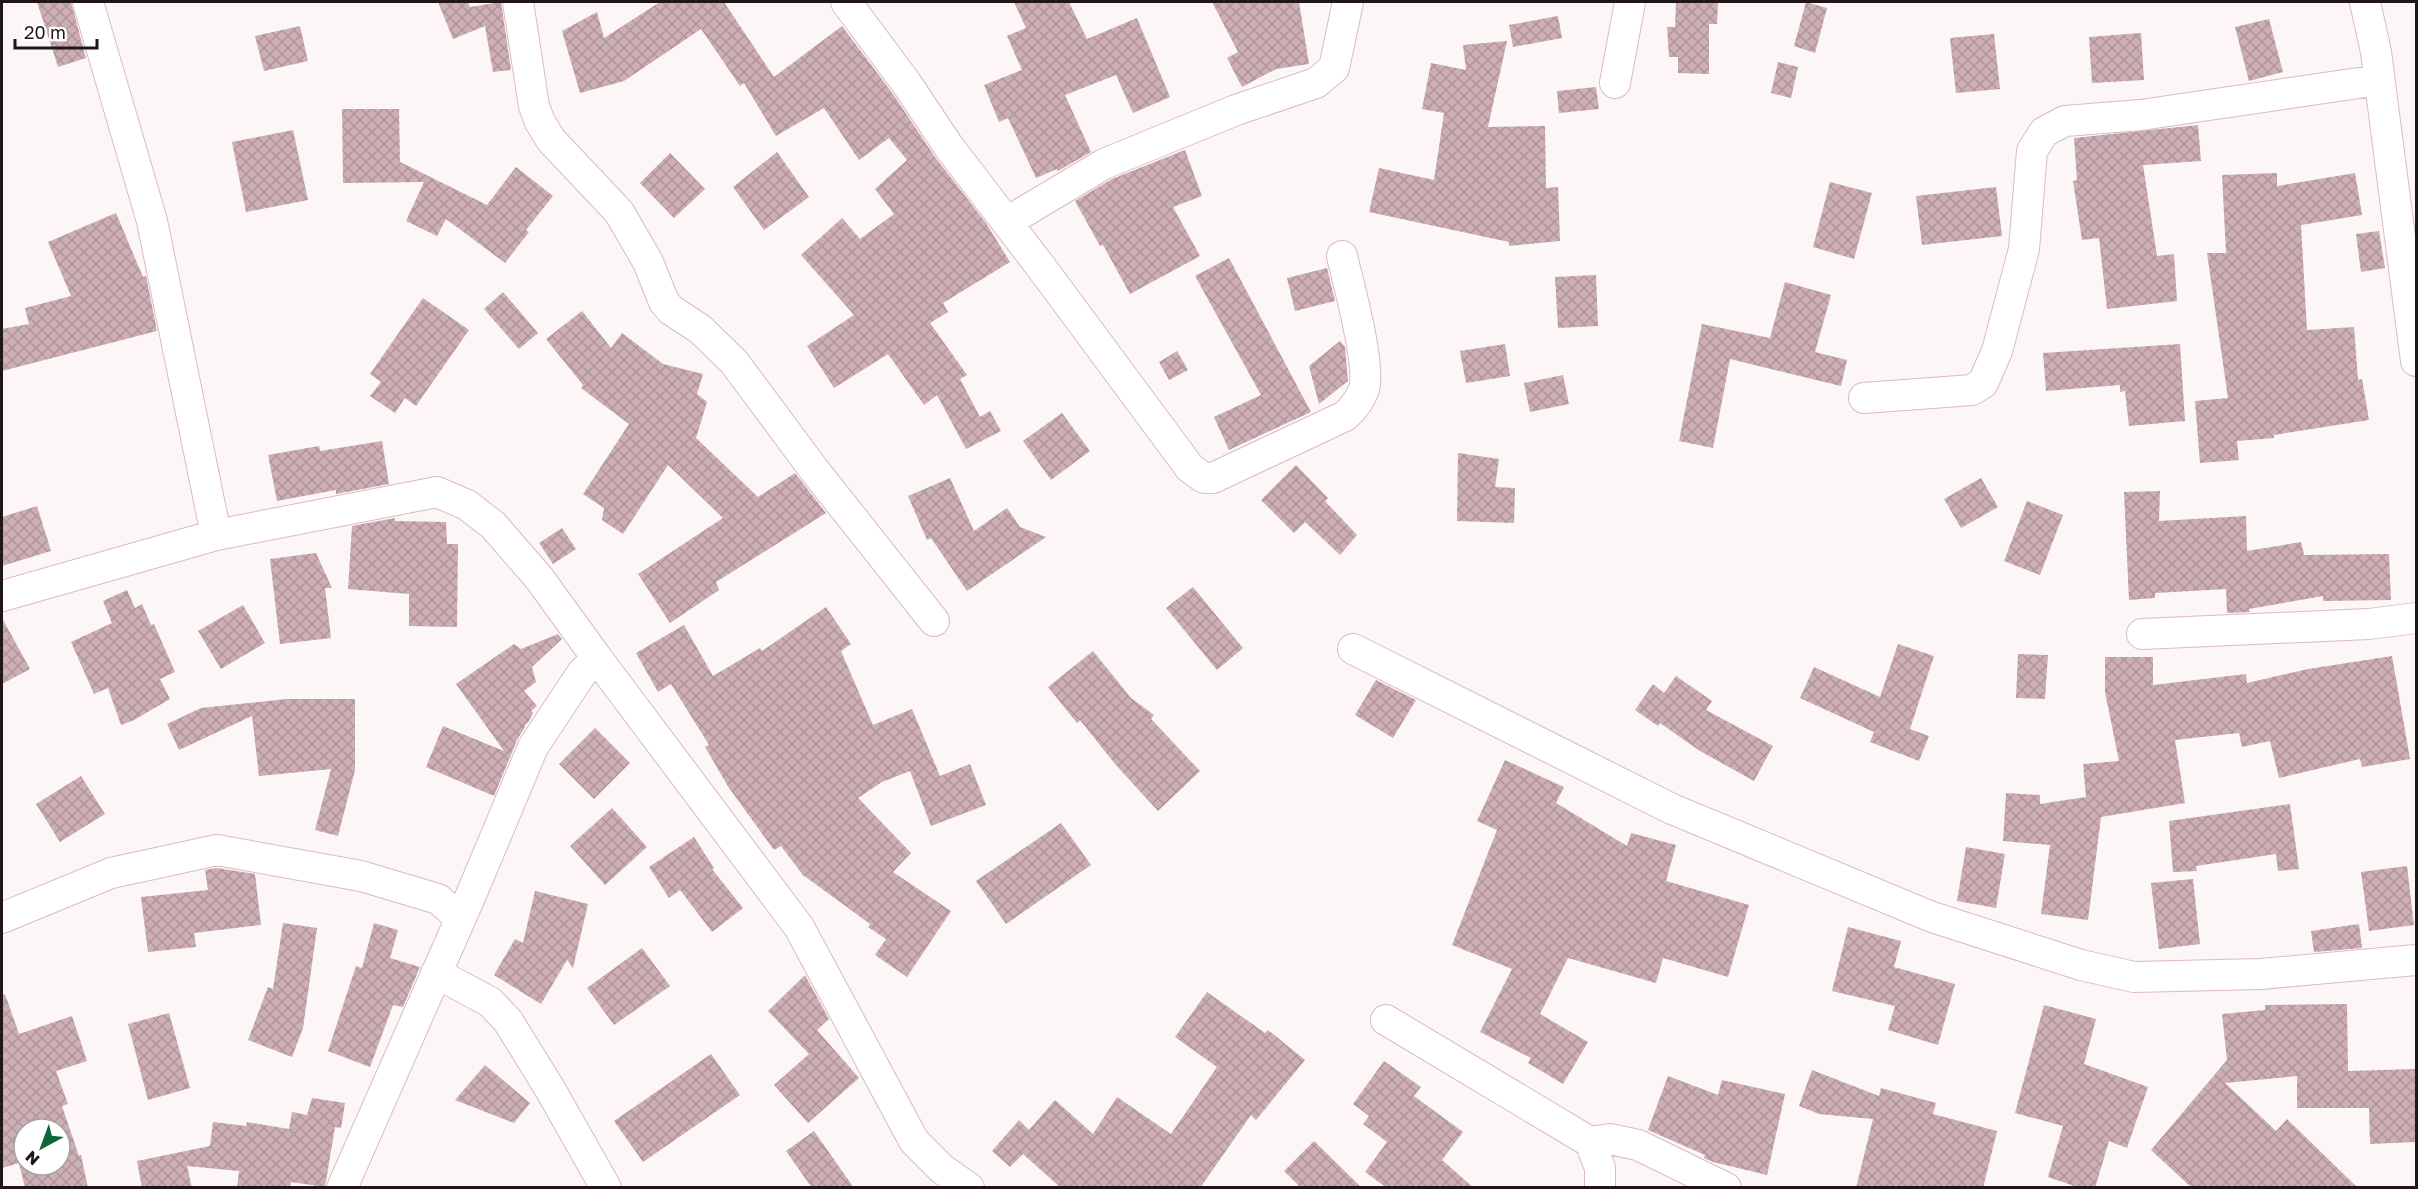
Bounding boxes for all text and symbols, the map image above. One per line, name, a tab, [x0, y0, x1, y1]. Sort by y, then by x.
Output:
scale bar	[15, 12, 98, 50]
text: 20 m	[24, 21, 66, 43]
north arrow	[12, 1117, 72, 1177]
text: N	[21, 1147, 43, 1170]

